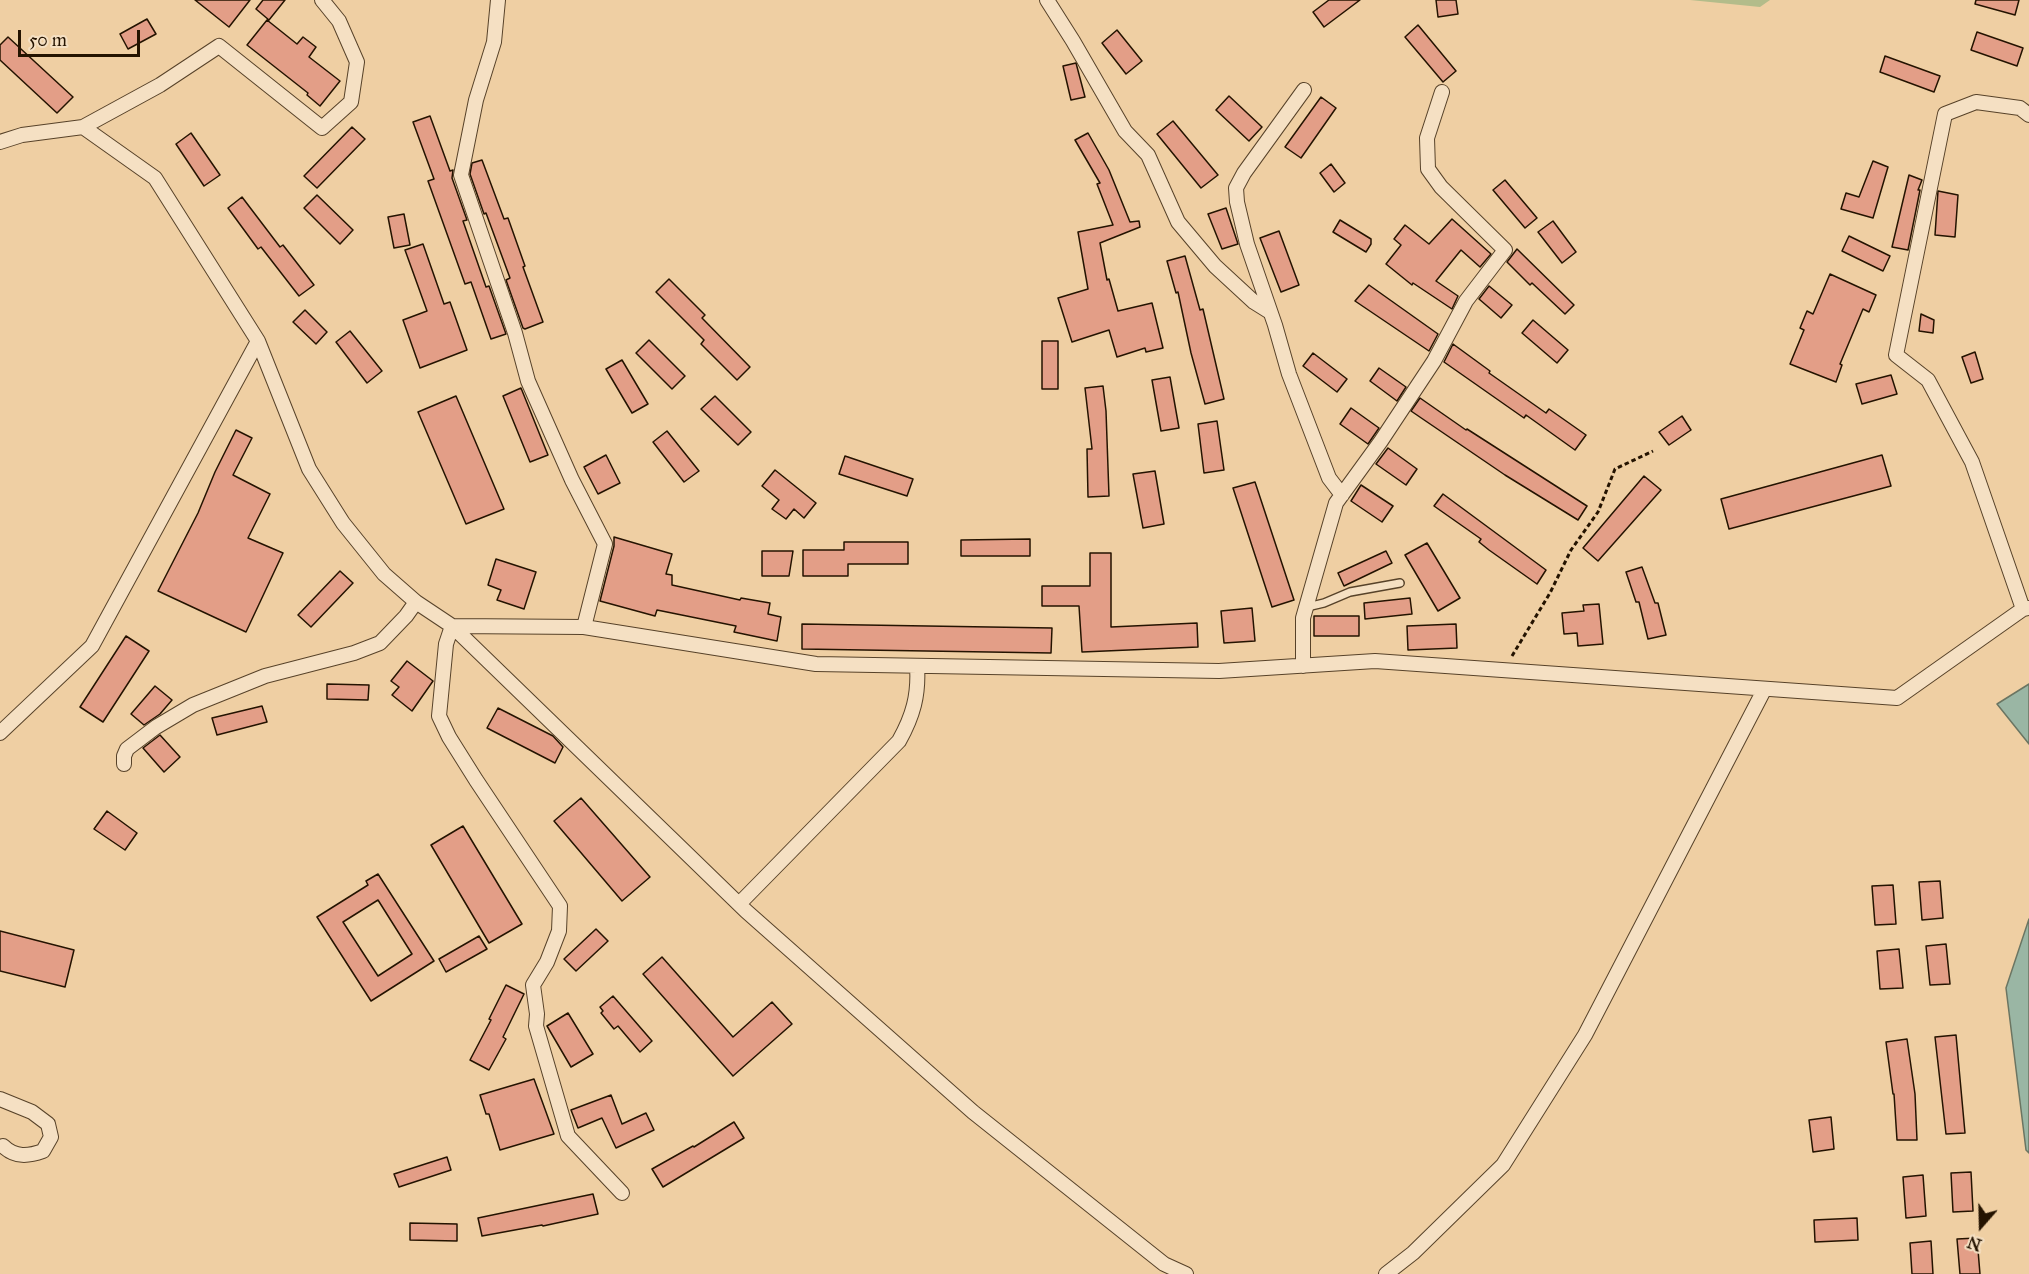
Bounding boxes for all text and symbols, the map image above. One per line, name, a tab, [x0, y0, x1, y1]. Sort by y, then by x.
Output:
scale bar	[21, 18, 142, 56]
text: 50 m	[29, 29, 67, 51]
north arrow	[1951, 1196, 2011, 1256]
text: N	[1965, 1232, 1984, 1255]

